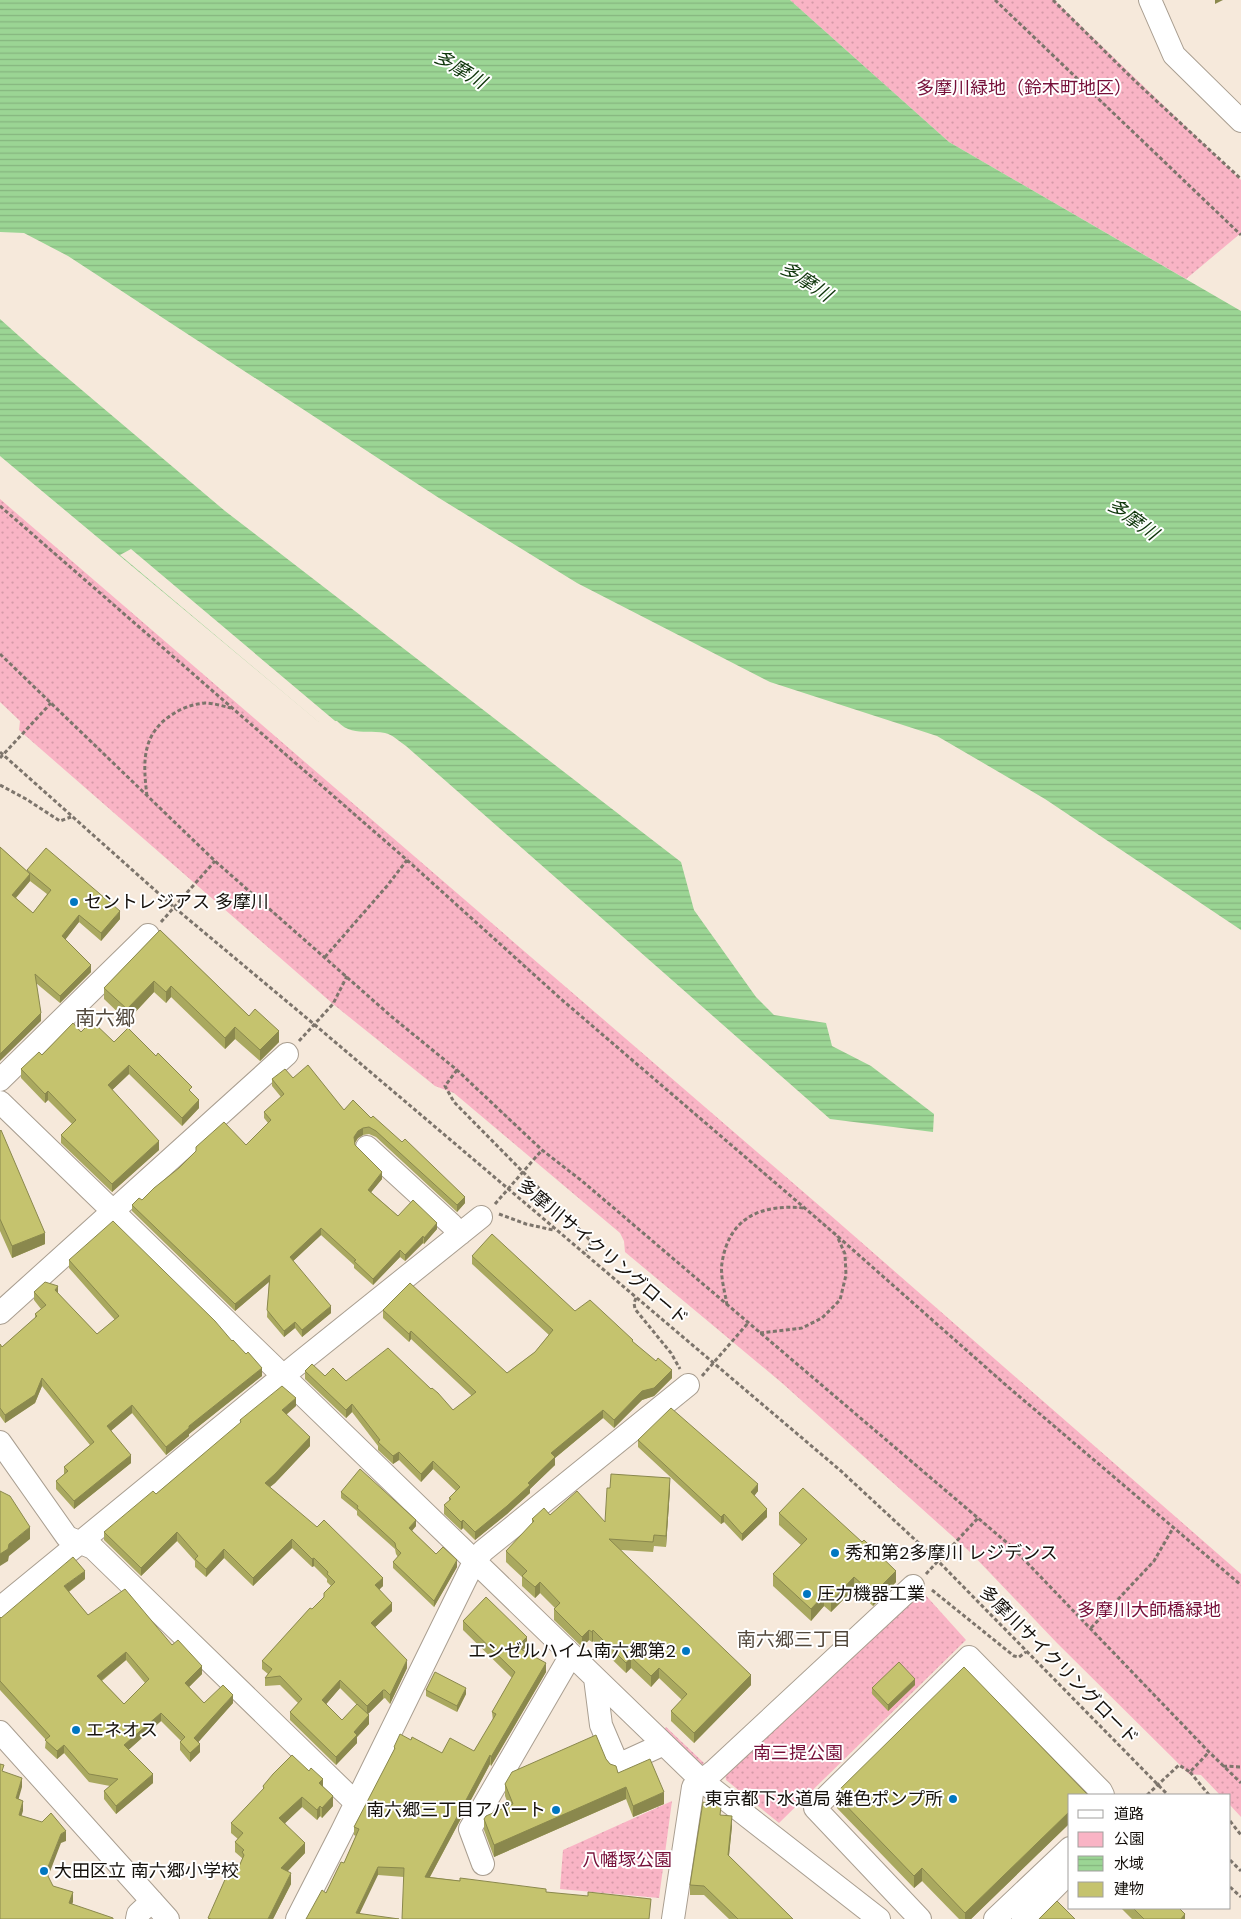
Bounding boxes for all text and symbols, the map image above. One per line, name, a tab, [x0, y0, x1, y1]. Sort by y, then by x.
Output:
water label: 多摩川	[429, 44, 493, 95]
park label: 多摩川緑地（鈴木町地区）	[916, 76, 1132, 100]
water label: 多摩川	[775, 255, 838, 308]
water label: 多摩川	[1103, 492, 1165, 547]
place label: セントレジアス 多摩川	[84, 890, 269, 914]
marker: セントレジアス 多摩川	[68, 896, 80, 908]
district label: 南六郷	[75, 1005, 135, 1031]
street label: 多摩川サイクリングロード	[513, 1174, 693, 1330]
place label: 秀和第2多摩川 レジデンス	[845, 1541, 1058, 1565]
marker: 秀和第2多摩川 レジデンス	[829, 1547, 841, 1559]
street label: 多摩川サイクリングロード	[974, 1580, 1144, 1750]
place label: 圧力機器工業	[817, 1582, 925, 1606]
marker: 圧力機器工業	[801, 1588, 813, 1600]
park label: 多摩川大師橋緑地	[1077, 1598, 1221, 1622]
district label: 南六郷三丁目	[737, 1627, 851, 1652]
place label: エンゼルハイム南六郷第2	[468, 1639, 676, 1663]
marker: エンゼルハイム南六郷第2	[680, 1645, 692, 1657]
place label: エネオス	[86, 1718, 158, 1742]
marker: エネオス	[70, 1724, 82, 1736]
park label: 南三提公園	[753, 1741, 843, 1765]
place label: 東京都下水道局 雑色ポンプ所	[705, 1787, 943, 1811]
marker: 東京都下水道局 雑色ポンプ所	[947, 1793, 959, 1805]
legend	[1068, 1794, 1231, 1909]
place label: 南六郷三丁目アパート	[366, 1798, 546, 1822]
marker: 南六郷三丁目アパート	[550, 1804, 562, 1816]
text: 道路	[1114, 1804, 1144, 1824]
text: 公園	[1114, 1829, 1144, 1849]
park label: 八幡塚公園	[582, 1848, 672, 1872]
text: 水域	[1114, 1854, 1144, 1874]
place label: 大田区立 南六郷小学校	[54, 1859, 239, 1883]
marker: 大田区立 南六郷小学校	[38, 1865, 50, 1877]
text: 建物	[1114, 1879, 1144, 1899]

